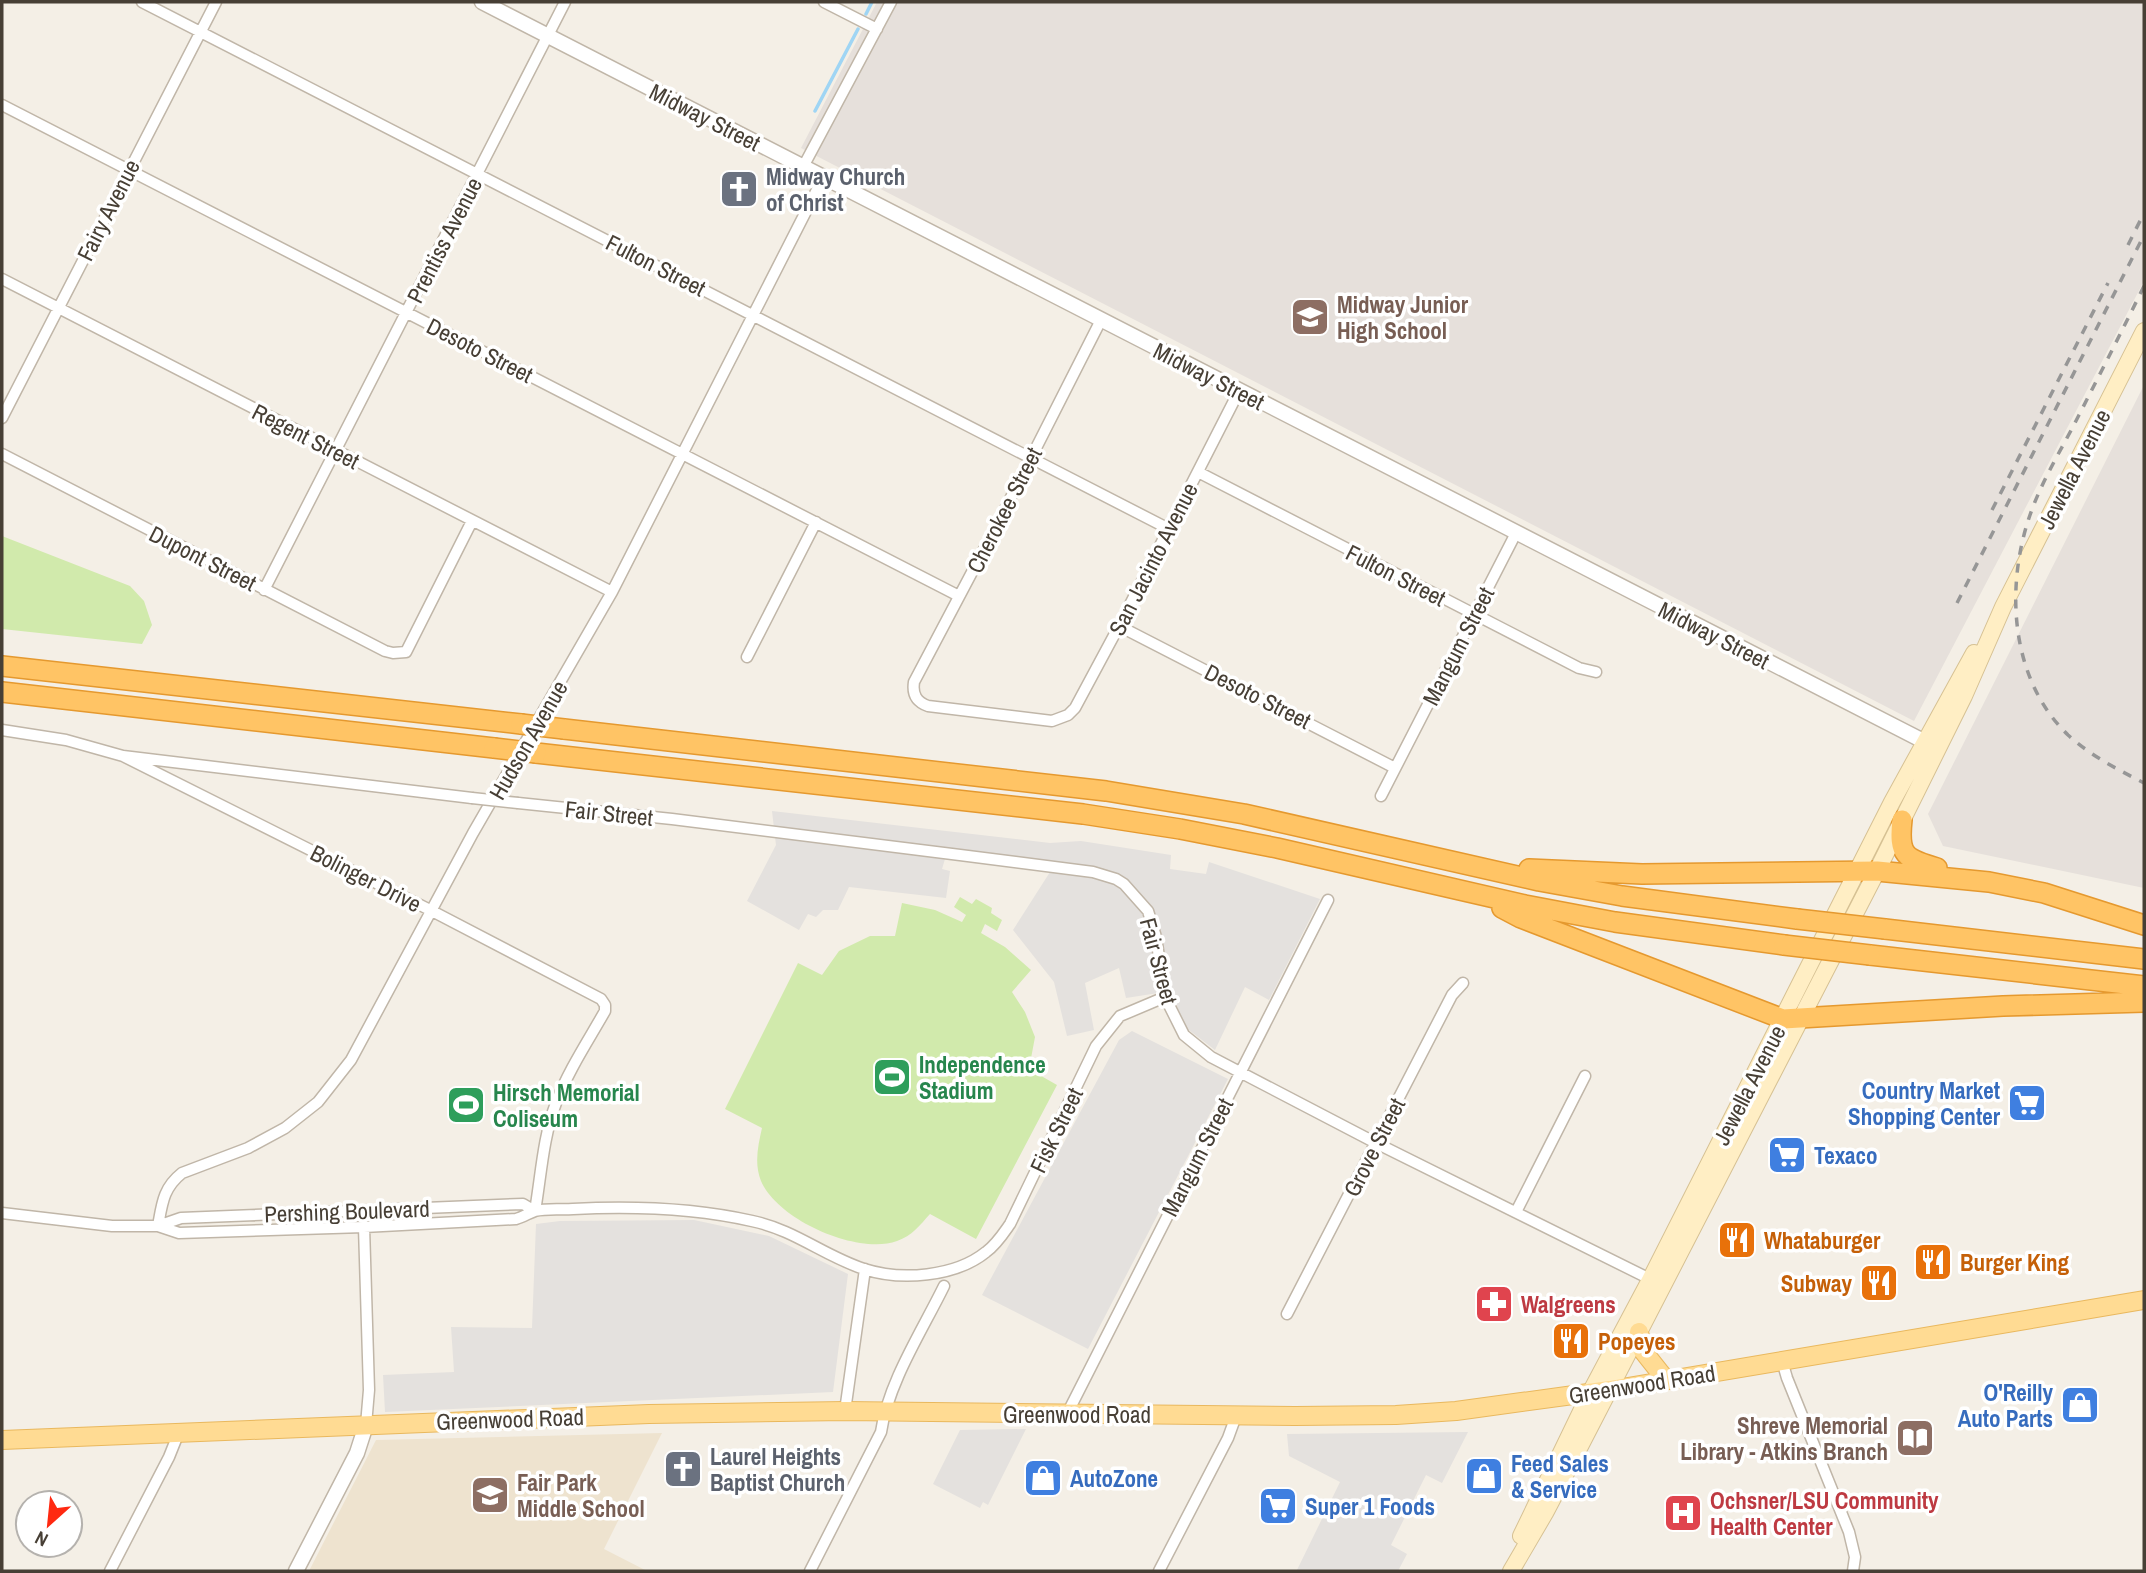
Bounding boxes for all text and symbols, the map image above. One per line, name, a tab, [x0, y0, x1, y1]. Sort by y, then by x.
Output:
street label: Midway Street	[644, 76, 766, 158]
street label: Fairy Avenue	[69, 154, 147, 266]
place label: Midway Church of Christ	[766, 161, 905, 218]
church icon: Midway Church of Christ	[718, 168, 760, 210]
street label: Prentiss Avenue	[399, 172, 489, 308]
street label: Fulton Street	[601, 227, 711, 303]
place label: Midway Junior High School	[1337, 289, 1469, 346]
school or university icon: Midway Junior High School	[1289, 296, 1331, 338]
street label: Desoto Street	[422, 310, 538, 390]
street label: Midway Street	[1148, 335, 1270, 417]
street label: Regent Street	[247, 396, 365, 476]
street label: Jewella Avenue	[2031, 404, 2117, 534]
street label: Cherokee Street	[959, 442, 1049, 578]
street label: San Jacinto Avenue	[1101, 477, 1205, 641]
street label: Dupont Street	[144, 518, 262, 598]
street label: Fulton Street	[1341, 537, 1451, 613]
street label: Mangum Street	[1415, 582, 1501, 710]
street label: Midway Street	[1653, 594, 1775, 676]
street label: Desoto Street	[1200, 656, 1316, 736]
street label: Hudson Avenue	[481, 675, 575, 805]
street label: Fair Street	[564, 793, 654, 833]
street label: Bolinger Drive	[305, 837, 427, 919]
street label: Fair Street	[1133, 914, 1185, 1008]
street label: Jewella Avenue	[1706, 1020, 1792, 1150]
place label: Independence Stadium	[919, 1049, 1046, 1106]
sports icon: Independence Stadium	[871, 1056, 913, 1098]
place label: Country Market Shopping Center	[1848, 1075, 2001, 1132]
place label: Hirsch Memorial Coliseum	[493, 1077, 640, 1134]
street label: Fisk Street	[1022, 1082, 1090, 1178]
supermarket icon: Country Market Shopping Center	[2006, 1082, 2048, 1124]
sports icon: Hirsch Memorial Coliseum	[445, 1084, 487, 1126]
street label: Grove Street	[1336, 1092, 1412, 1202]
street label: Mangum Street	[1154, 1093, 1240, 1221]
supermarket icon: Texaco	[1766, 1134, 1808, 1176]
place label: Texaco	[1814, 1140, 1878, 1171]
street label: Pershing Boulevard	[264, 1193, 430, 1229]
restaurant icon: Whataburger	[1716, 1219, 1758, 1261]
place label: Whataburger	[1764, 1225, 1881, 1256]
restaurant icon: Burger King	[1912, 1241, 1954, 1283]
place label: Burger King	[1960, 1247, 2069, 1278]
restaurant icon: Subway	[1858, 1262, 1900, 1304]
place label: Subway	[1781, 1268, 1853, 1299]
pharmacy icon: Walgreens	[1473, 1283, 1515, 1325]
place label: Walgreens	[1521, 1289, 1616, 1320]
restaurant icon: Popeyes	[1550, 1320, 1592, 1362]
place label: Popeyes	[1598, 1326, 1676, 1357]
street label: Greenwood Road	[1567, 1357, 1717, 1411]
place label: O'Reilly Auto Parts	[1958, 1377, 2054, 1434]
shop icon: O'Reilly Auto Parts	[2059, 1384, 2101, 1426]
street label: Greenwood Road	[1003, 1399, 1151, 1430]
street label: Greenwood Road	[436, 1401, 584, 1437]
place label: Shreve Memorial Library - Atkins Branch	[1680, 1410, 1888, 1467]
library icon: Shreve Memorial Library - Atkins Branch	[1894, 1417, 1936, 1459]
place label: Laurel Heights Baptist Church	[710, 1441, 845, 1498]
church icon: Laurel Heights Baptist Church	[662, 1448, 704, 1490]
place label: Feed Sales & Service	[1511, 1448, 1609, 1505]
shop icon: Feed Sales & Service	[1463, 1455, 1505, 1497]
shop icon: AutoZone	[1022, 1457, 1064, 1499]
place label: AutoZone	[1070, 1463, 1158, 1494]
place label: Fair Park Middle School	[517, 1467, 645, 1524]
school or university icon: Fair Park Middle School	[469, 1474, 511, 1516]
supermarket icon: Super 1 Foods	[1257, 1485, 1299, 1527]
place label: Ochsner/LSU Community Health Center	[1710, 1485, 1939, 1542]
north arrow	[14, 1489, 84, 1559]
place label: Super 1 Foods	[1305, 1491, 1435, 1522]
hospital icon: Ochsner/LSU Community Health Center	[1662, 1492, 1704, 1534]
text: N	[30, 1525, 52, 1553]

